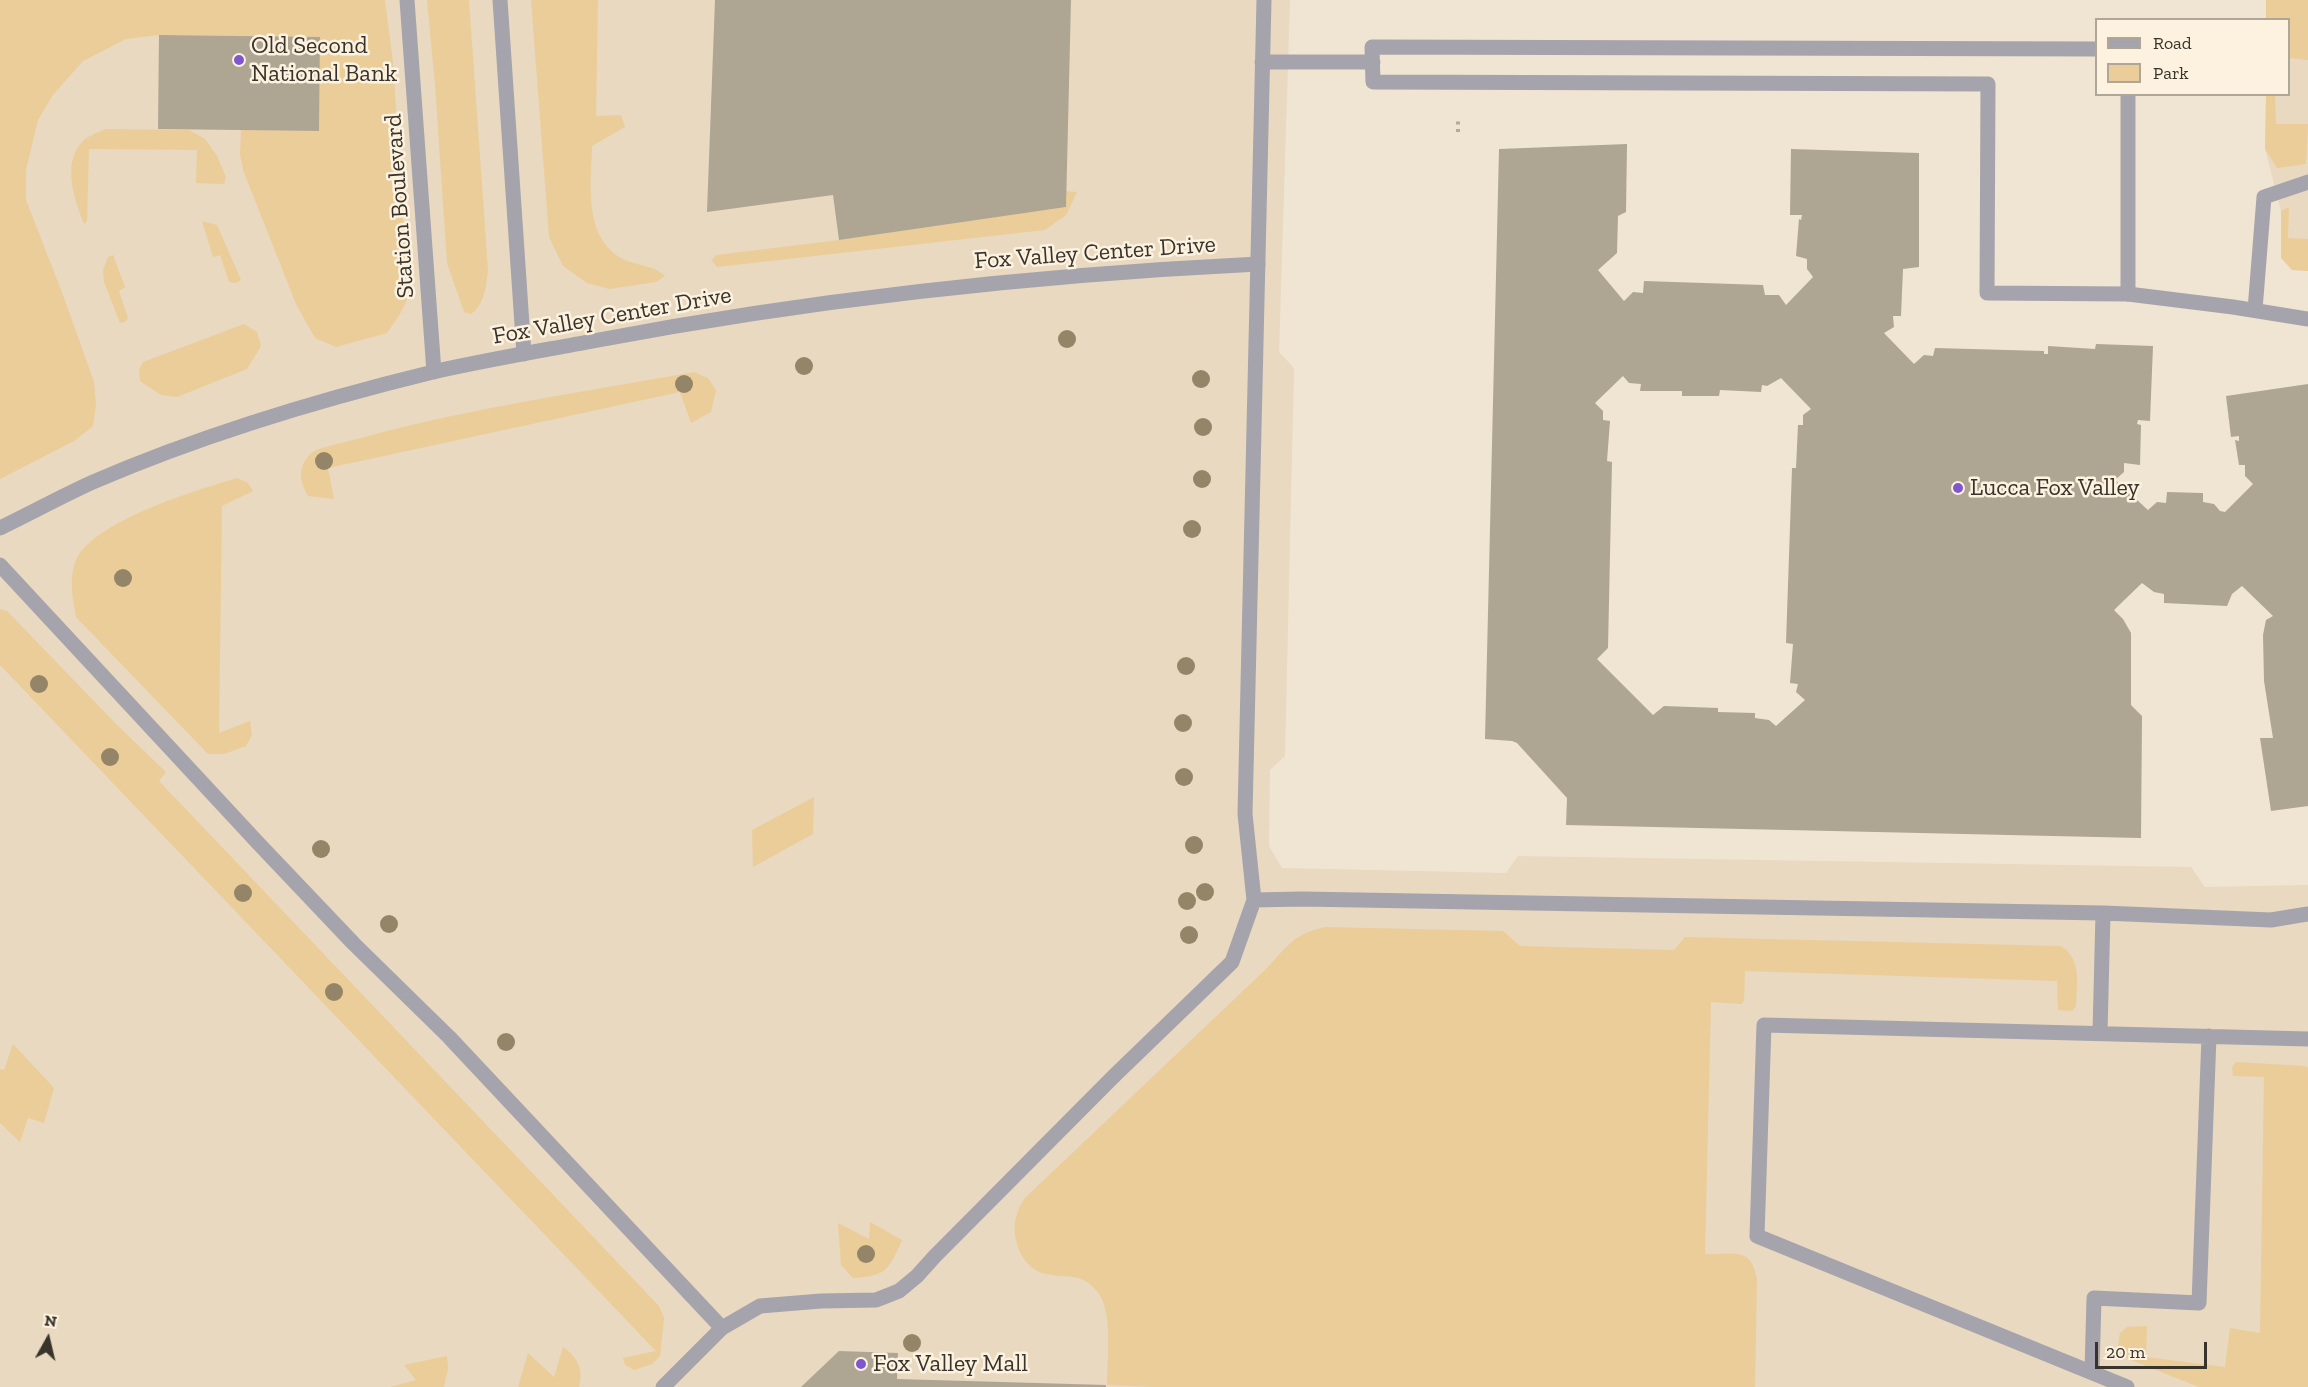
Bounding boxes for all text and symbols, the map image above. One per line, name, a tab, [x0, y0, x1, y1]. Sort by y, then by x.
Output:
legend	[2095, 18, 2290, 96]
place label: Old Second National Bank	[251, 32, 397, 88]
text: Road	[2153, 32, 2192, 54]
marker: Old Second National Bank	[232, 53, 246, 67]
text: Park	[2153, 62, 2189, 84]
street label: Station Boulevard	[379, 113, 421, 299]
street label: Fox Valley Center Drive	[973, 230, 1217, 276]
street label: Fox Valley Center Drive	[490, 281, 734, 351]
place label: Lucca Fox Valley	[1970, 474, 2140, 502]
marker: Lucca Fox Valley	[1951, 481, 1965, 495]
north arrow	[18, 1309, 78, 1369]
text: N	[43, 1310, 58, 1331]
scale bar	[2098, 1330, 2210, 1368]
text: 20 m	[2106, 1341, 2145, 1363]
place label: Fox Valley Mall	[873, 1350, 1028, 1378]
marker: Fox Valley Mall	[854, 1357, 868, 1371]

